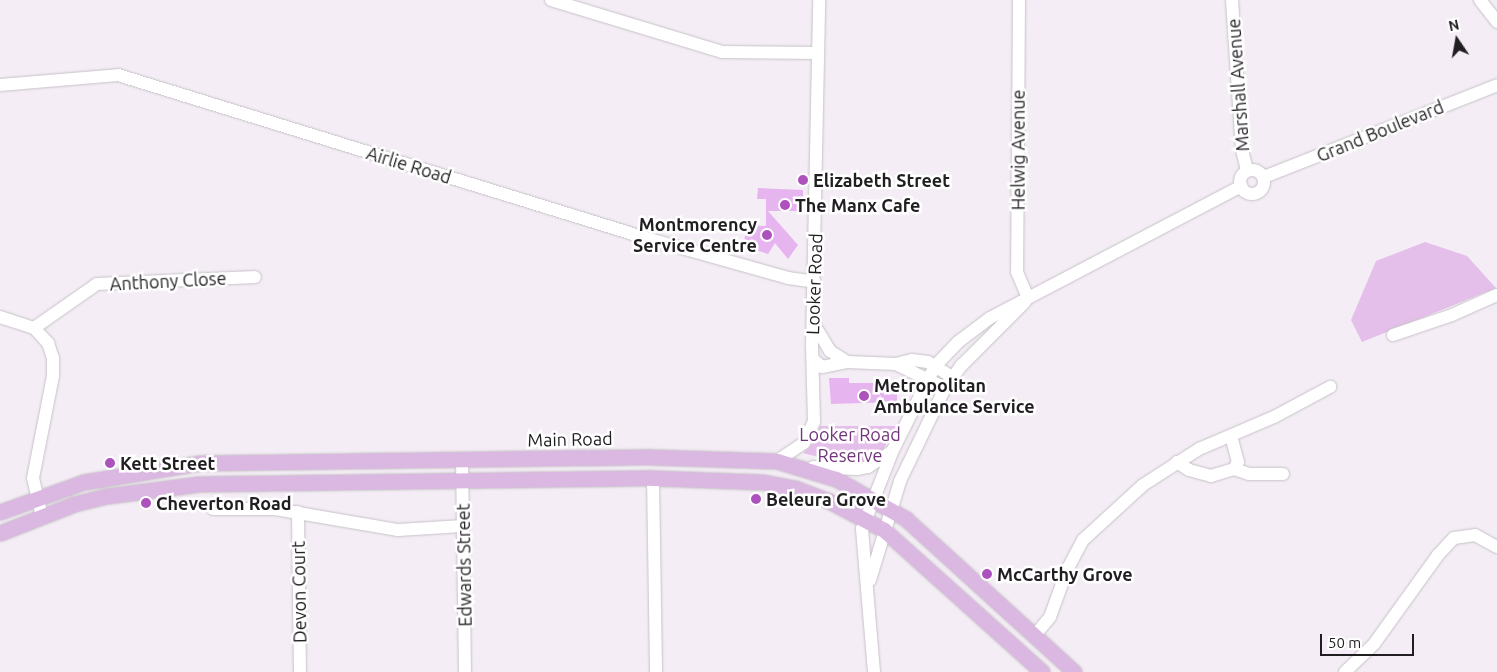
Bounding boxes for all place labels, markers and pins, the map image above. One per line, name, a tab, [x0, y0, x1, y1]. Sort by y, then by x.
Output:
place label: Elizabeth Street	[813, 169, 950, 191]
marker: Elizabeth Street	[797, 174, 809, 186]
place label: The Manx Cafe	[795, 194, 920, 216]
marker: The Manx Cafe	[779, 199, 791, 211]
place label: Montmorency Service Centre	[633, 214, 757, 256]
marker: Montmorency Service Centre	[761, 229, 773, 241]
place label: Metropolitan Ambulance Service	[874, 375, 1035, 418]
marker: Metropolitan Ambulance Service	[858, 390, 870, 402]
place label: Kett Street	[120, 452, 215, 474]
marker: Kett Street	[104, 457, 116, 469]
place label: Beleura Grove	[766, 488, 886, 510]
place label: Cheverton Road	[156, 492, 292, 514]
marker: Beleura Grove	[750, 493, 762, 505]
marker: Cheverton Road	[140, 497, 152, 509]
place label: McCarthy Grove	[997, 563, 1133, 585]
marker: McCarthy Grove	[981, 568, 993, 580]

